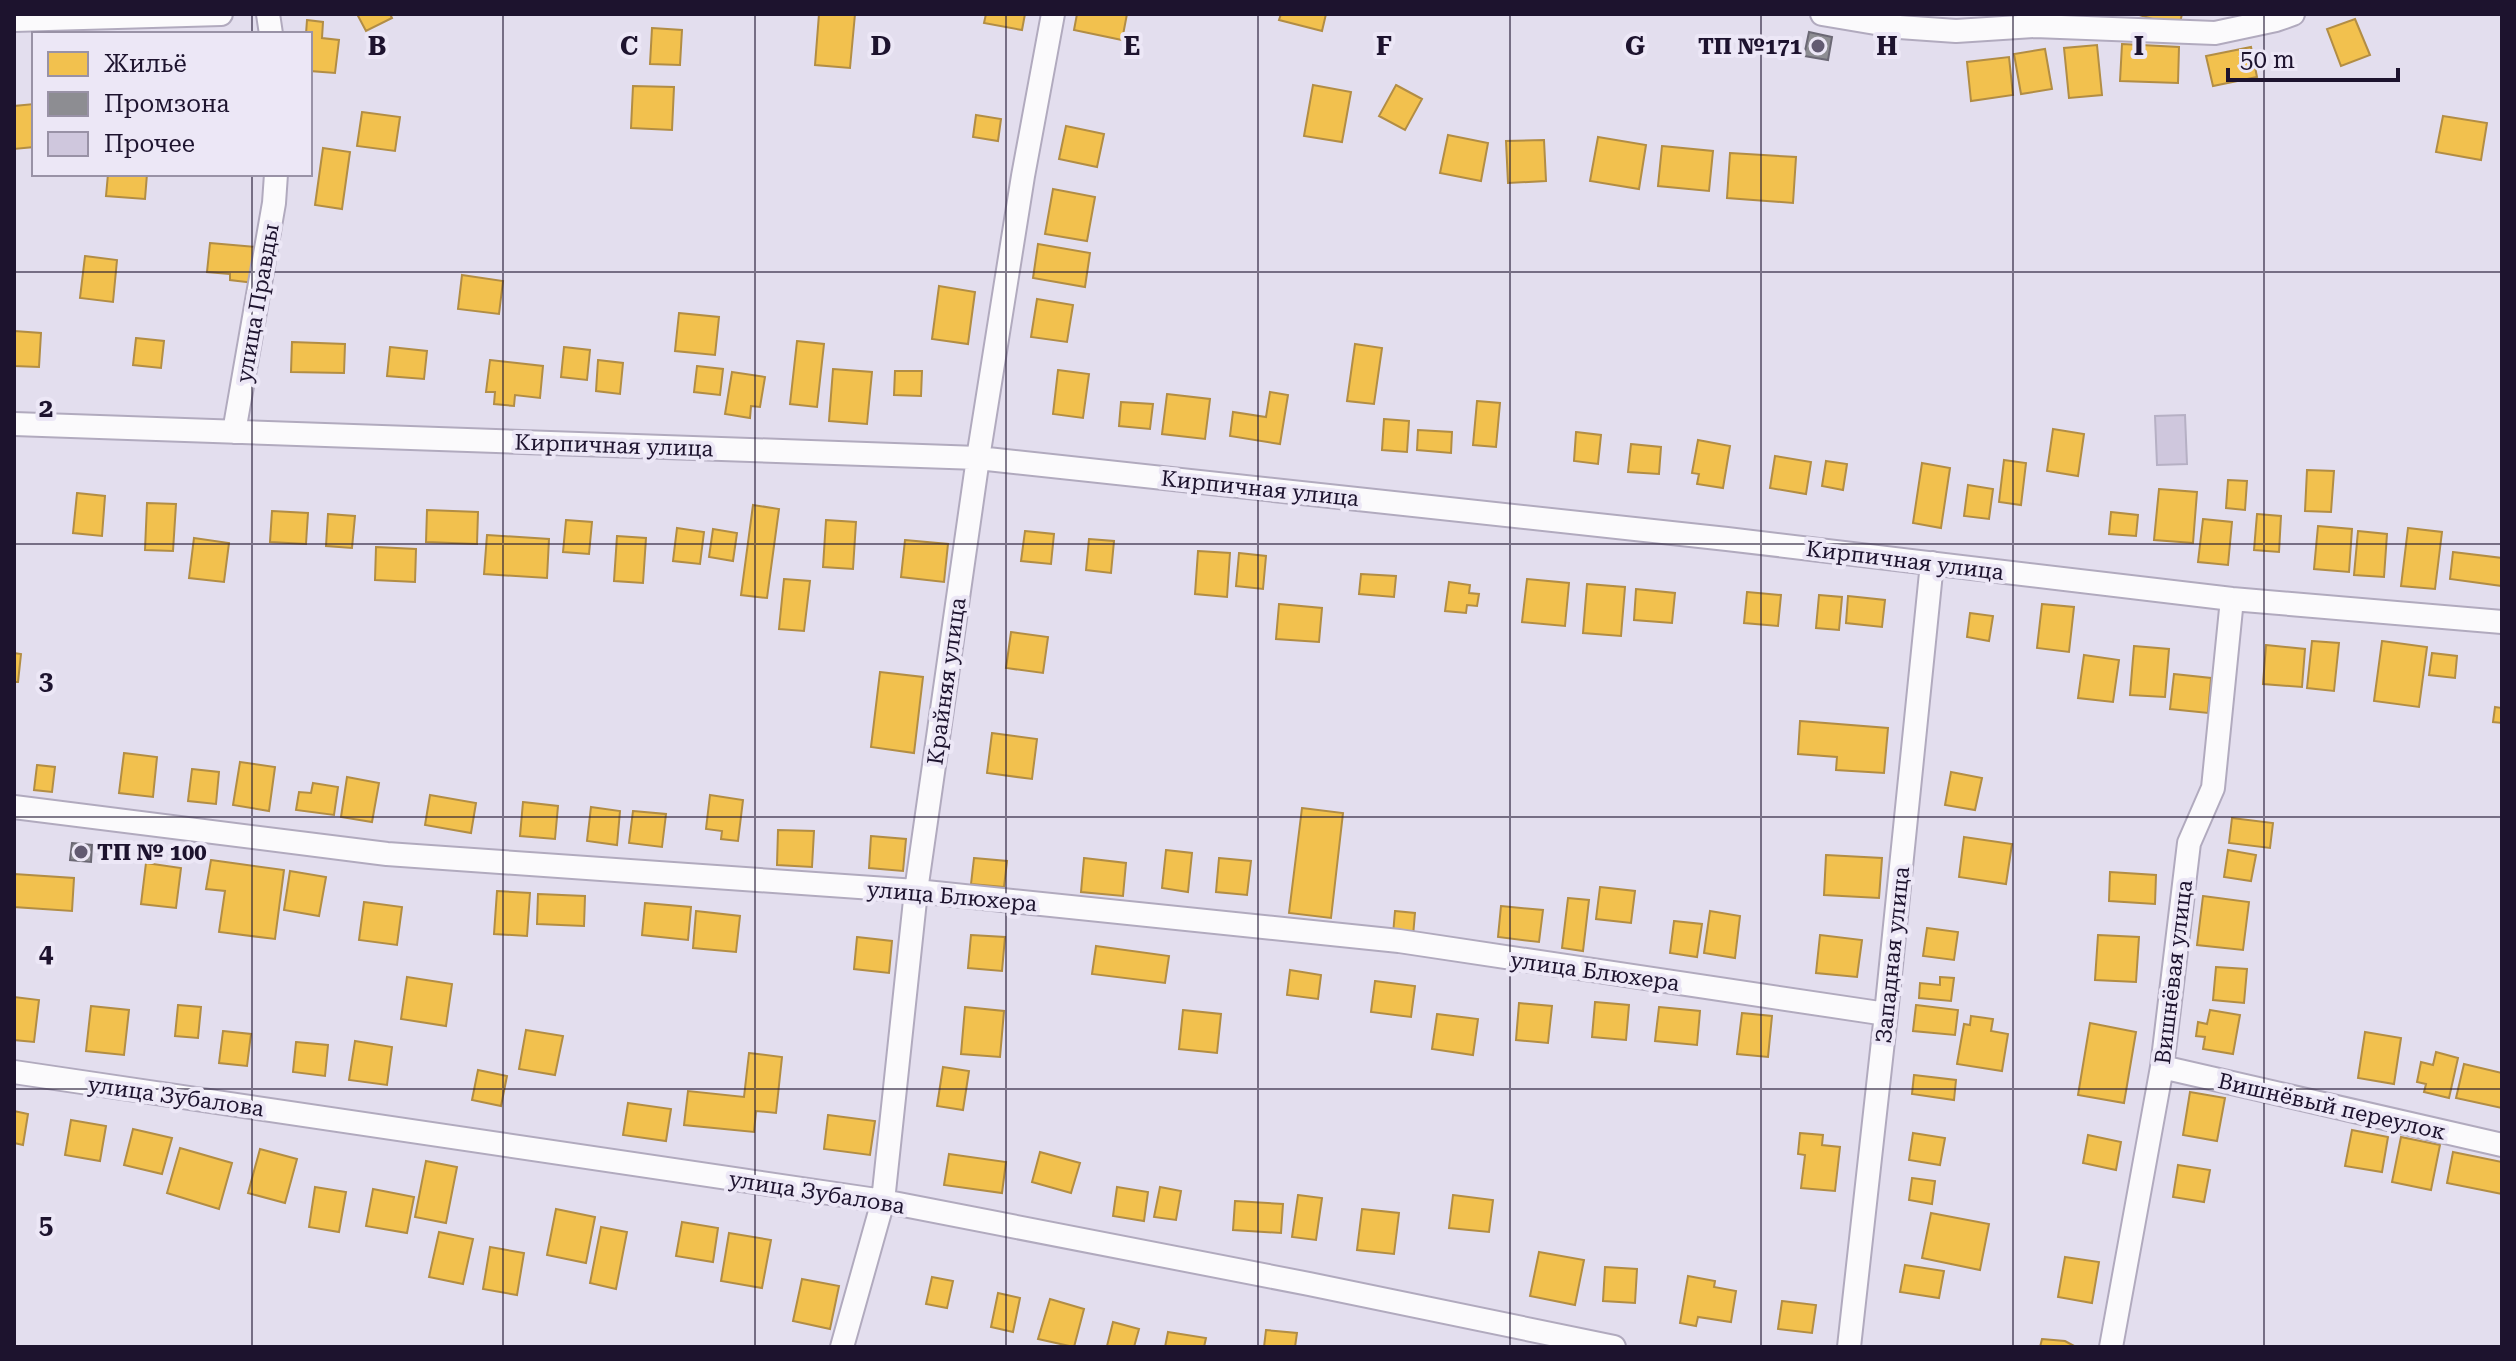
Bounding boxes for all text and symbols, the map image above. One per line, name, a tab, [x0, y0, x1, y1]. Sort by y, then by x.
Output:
text: B	[368, 31, 386, 61]
text: C	[620, 31, 638, 61]
text: D	[871, 31, 891, 61]
text: E	[1124, 31, 1140, 61]
text: F	[1376, 31, 1392, 61]
text: G	[1625, 31, 1645, 61]
text: H	[1876, 31, 1898, 61]
text: I	[2134, 31, 2144, 61]
legend	[32, 32, 312, 176]
scale bar	[2228, 32, 2398, 82]
place label: ТП №171	[1698, 34, 1802, 59]
marker: ТП №171	[1809, 37, 1827, 55]
text: 50 m	[2240, 46, 2295, 74]
text: Жильё	[104, 50, 187, 78]
text: Промзона	[104, 90, 230, 118]
text: Прочее	[104, 130, 195, 158]
street label: улица Правды	[231, 222, 284, 385]
text: 2	[39, 393, 53, 423]
street label: Кирпичная улица	[514, 430, 714, 461]
street label: Кирпичная улица	[1160, 466, 1360, 511]
street label: Кирпичная улица	[1805, 536, 2005, 585]
street label: Крайняя улица	[922, 596, 971, 766]
text: 3	[39, 666, 53, 696]
place label: ТП № 100	[97, 840, 207, 865]
marker: ТП № 100	[72, 843, 90, 861]
street label: Западная улица	[1871, 865, 1914, 1045]
street label: улица Блюхера	[866, 877, 1038, 916]
street label: Вишнёвая улица	[2150, 878, 2197, 1066]
text: 4	[39, 938, 54, 968]
street label: улица Блюхера	[1509, 947, 1681, 996]
street label: Вишнёвый переулок	[2216, 1068, 2448, 1145]
street label: улица Зубалова	[86, 1072, 266, 1121]
street label: улица Зубалова	[727, 1166, 907, 1219]
text: 5	[39, 1210, 53, 1240]

